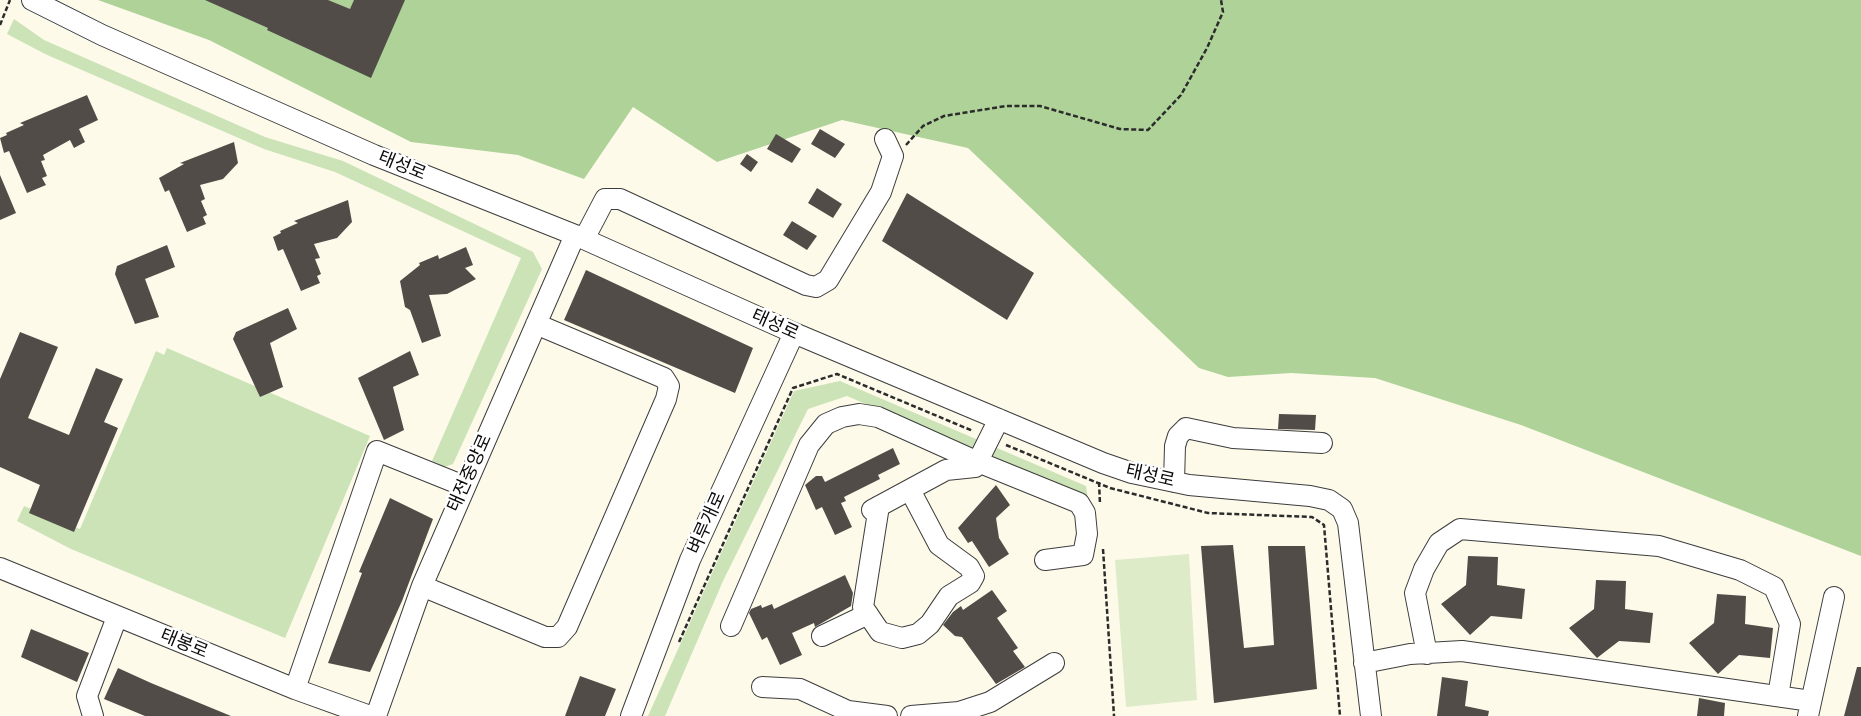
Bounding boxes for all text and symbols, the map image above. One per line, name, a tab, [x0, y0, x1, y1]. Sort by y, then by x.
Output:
street label: 태성로	[375, 147, 429, 185]
street label: 태성로	[748, 305, 802, 345]
street label: 태전중앙로	[443, 431, 497, 515]
street label: 태성로	[1123, 460, 1177, 492]
street label: 벼루개로	[684, 488, 730, 558]
street label: 태봉로	[157, 625, 211, 663]

